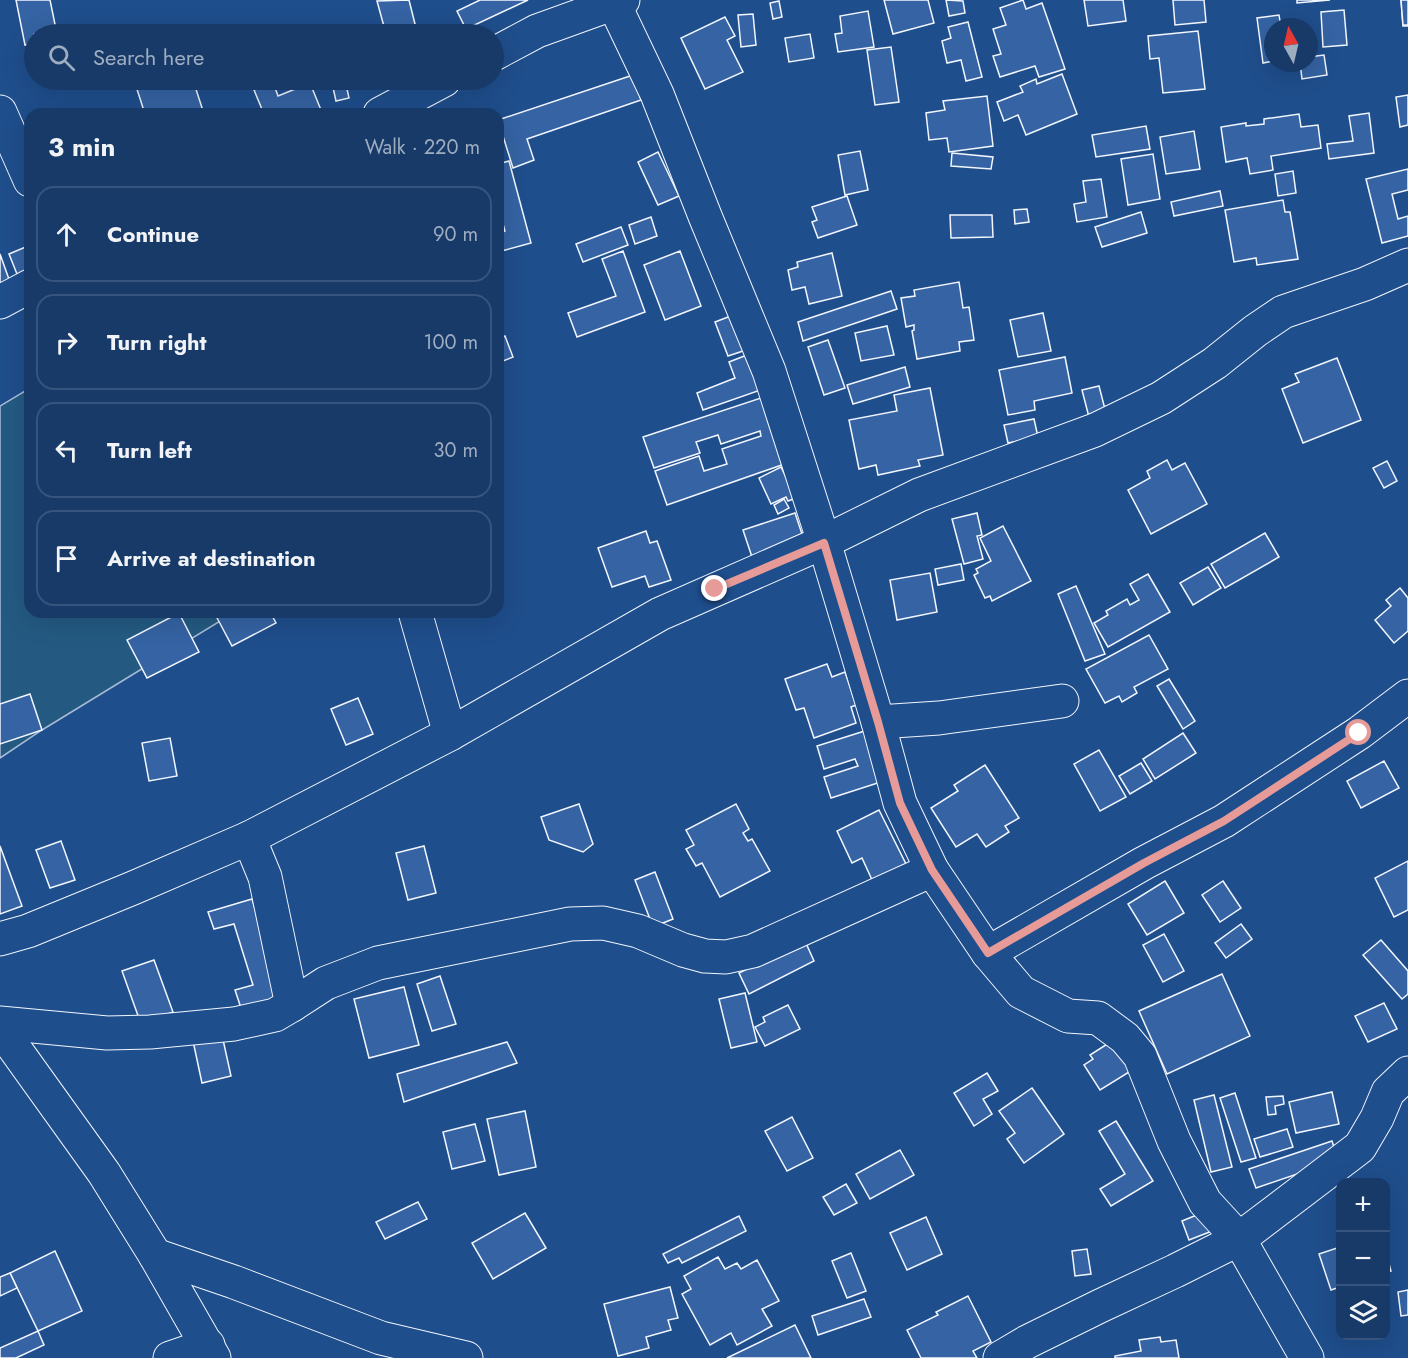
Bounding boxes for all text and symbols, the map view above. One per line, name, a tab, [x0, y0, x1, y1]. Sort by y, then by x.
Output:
north arrow	[1264, 18, 1318, 72]
search box	[24, 24, 504, 90]
icon: search	[45, 41, 78, 74]
text: Search here	[93, 41, 204, 73]
text: 3 min	[48, 128, 115, 166]
text: Walk · 220 m	[365, 133, 480, 162]
icon: ahead	[50, 218, 83, 251]
text: Continue	[107, 218, 199, 250]
text: 90 m	[433, 220, 478, 249]
icon: right	[50, 326, 83, 359]
text: Turn right	[107, 326, 207, 358]
text: 100 m	[423, 328, 478, 357]
icon: left	[50, 434, 83, 467]
text: Turn left	[107, 434, 192, 466]
text: 30 m	[433, 436, 478, 465]
icon: arrive	[50, 542, 83, 575]
text: Arrive at destination	[107, 542, 316, 574]
route end	[701, 575, 727, 601]
route start	[1345, 719, 1371, 745]
map controls	[1336, 1178, 1390, 1340]
button: +	[1336, 1178, 1390, 1232]
button: −	[1336, 1232, 1390, 1286]
button: layers	[1336, 1286, 1390, 1340]

